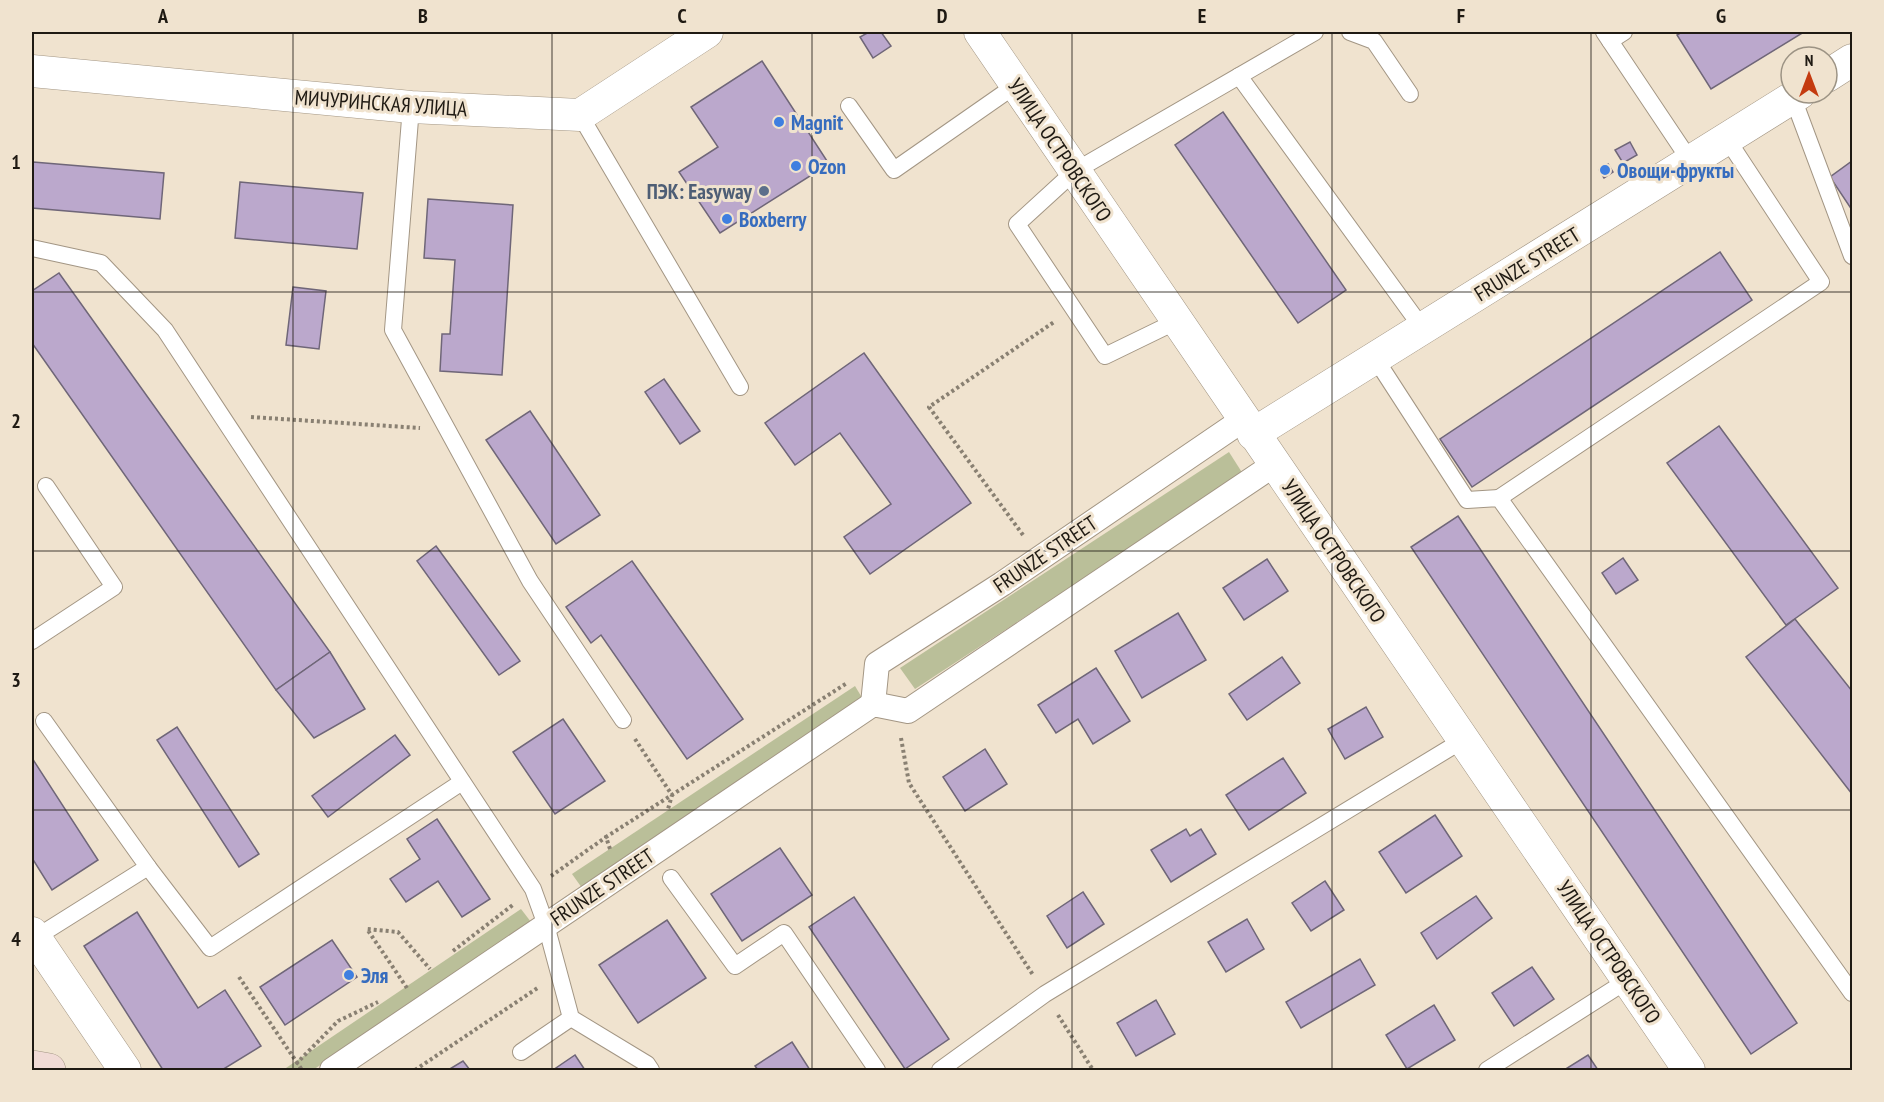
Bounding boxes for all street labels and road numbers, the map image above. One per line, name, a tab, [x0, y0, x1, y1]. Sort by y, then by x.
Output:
street label: УЛИЦА ОСТРОВСКОГО	[1002, 73, 1118, 227]
street label: МИЧУРИНСКАЯ УЛИЦА	[294, 84, 468, 123]
street label: FRUNZE STREET	[1469, 221, 1585, 307]
street label: УЛИЦА ОСТРОВСКОГО	[1276, 474, 1392, 628]
street label: FRUNZE STREET	[988, 509, 1103, 599]
street label: FRUNZE STREET	[545, 842, 660, 932]
street label: УЛИЦА ОСТРОВСКОГО	[1551, 875, 1667, 1029]

